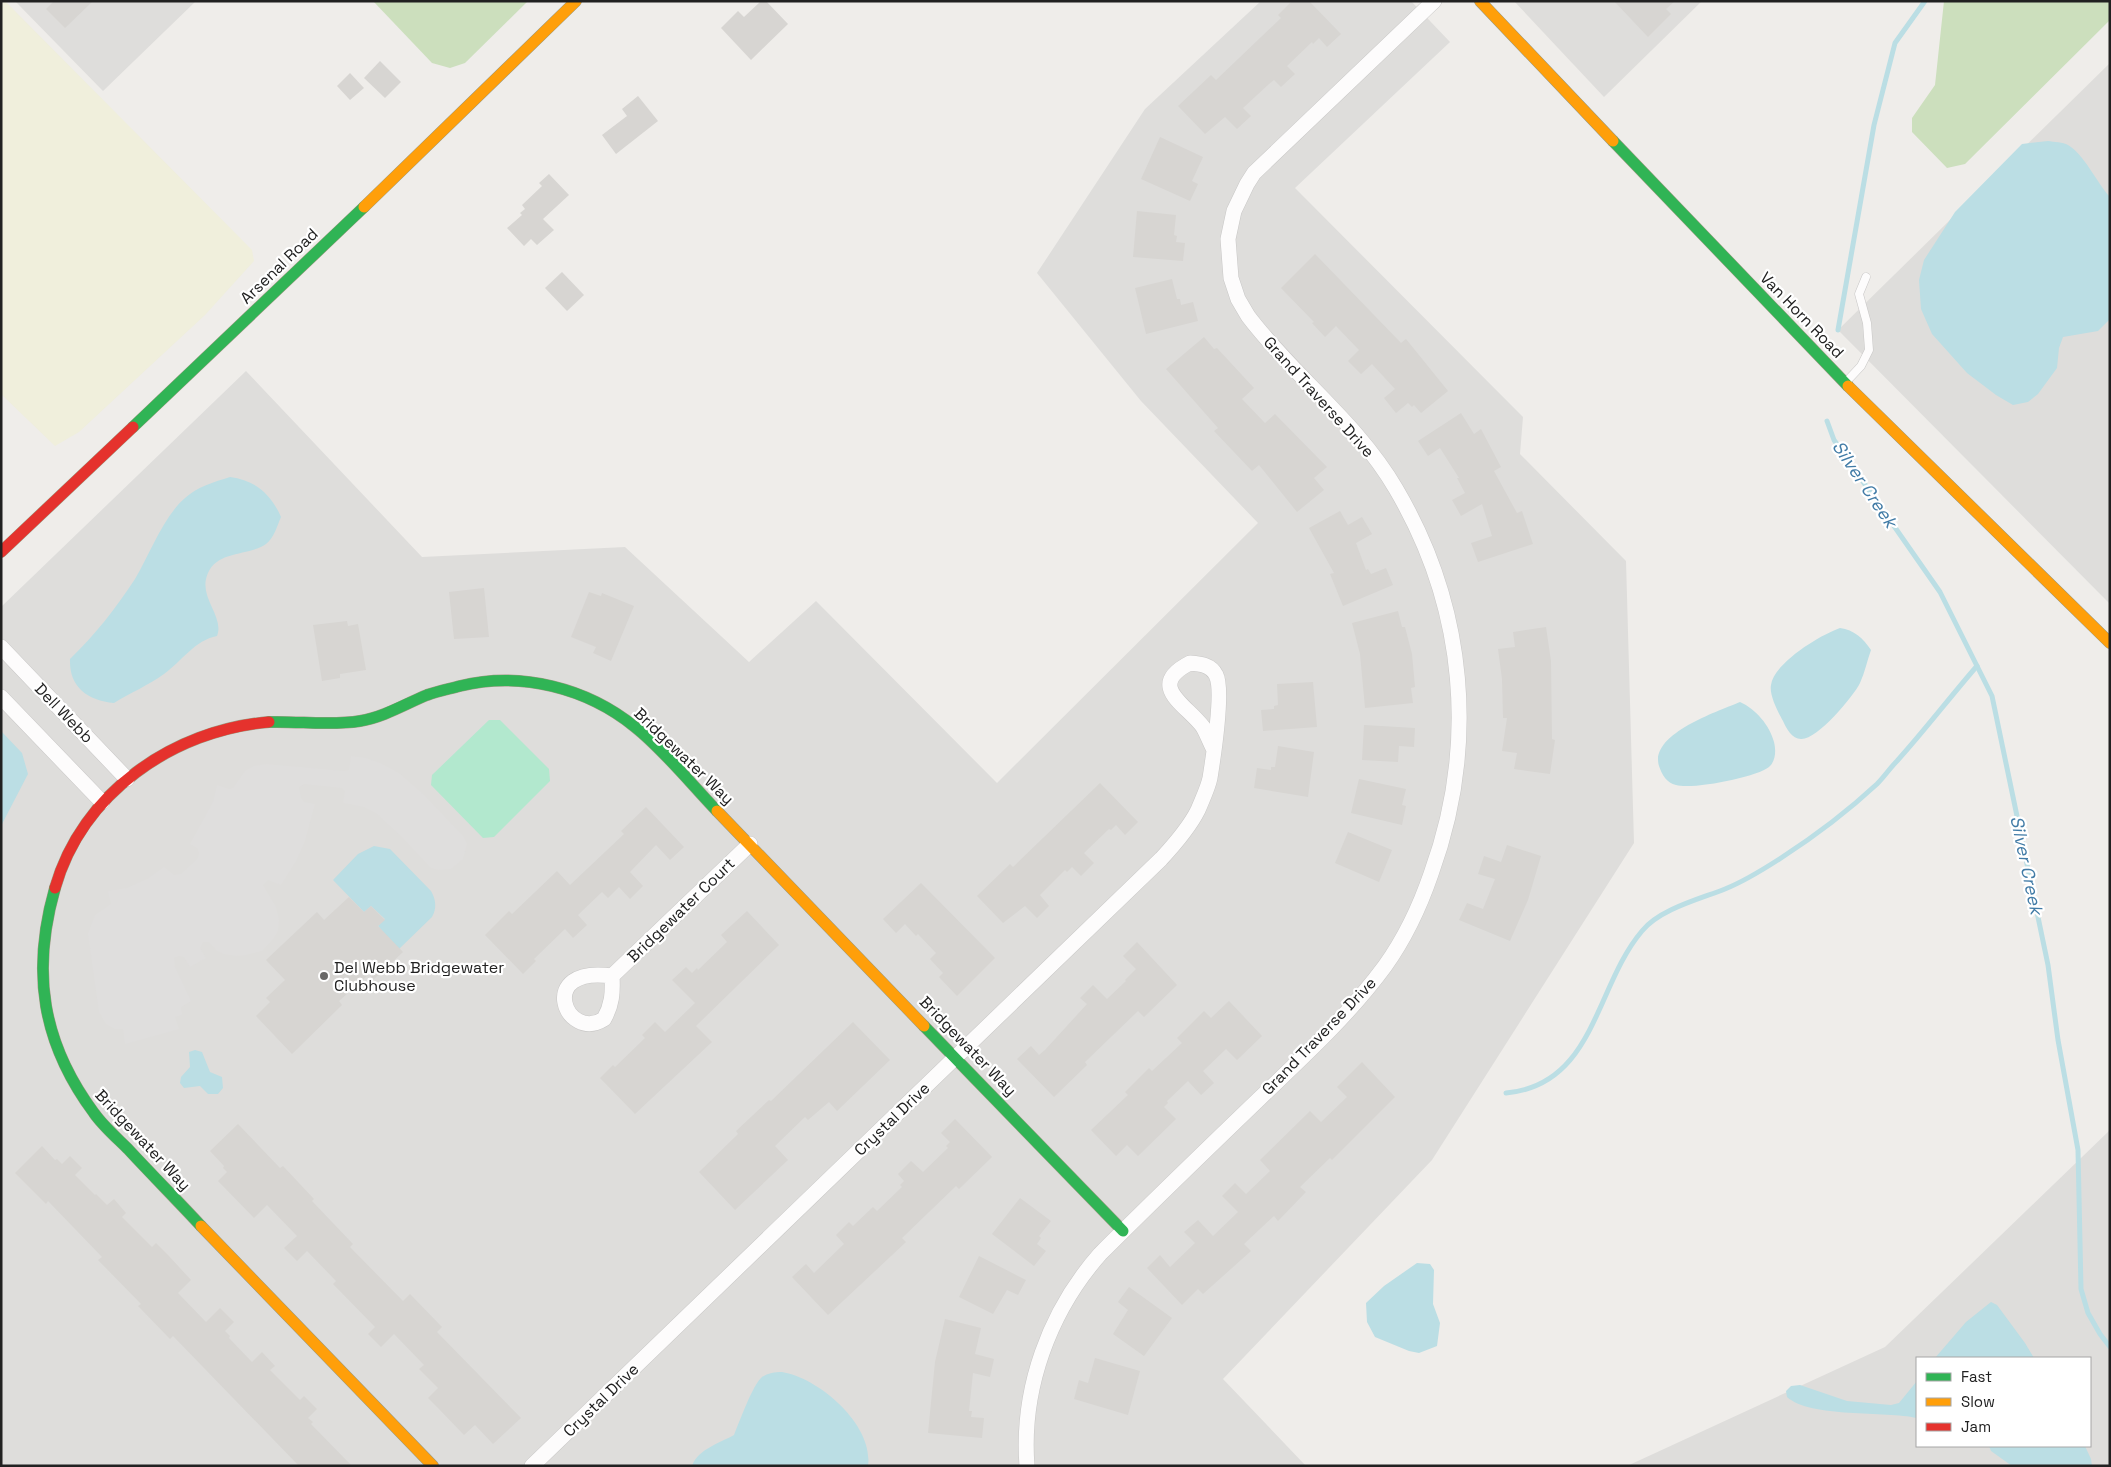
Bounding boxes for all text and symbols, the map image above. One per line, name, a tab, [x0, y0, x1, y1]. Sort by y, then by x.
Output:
street label: Arsenal Road	[236, 224, 322, 308]
street label: Van Horn Road	[1756, 267, 1848, 363]
street label: Grand Traverse Drive	[1259, 332, 1379, 462]
water label: Silver Creek	[1827, 436, 1904, 534]
street label: Dell Webb	[30, 678, 98, 748]
street label: Bridgewater Way	[630, 703, 738, 809]
water label: Silver Creek	[2005, 814, 2049, 919]
street label: Bridgewater Court	[623, 853, 739, 967]
place label: Del Webb Bridgewater Clubhouse	[334, 957, 504, 996]
marker: Del Webb Bridgewater Clubhouse	[318, 970, 330, 982]
street label: Grand Traverse Drive	[1257, 973, 1381, 1099]
street label: Bridgewater Way	[915, 992, 1021, 1100]
street label: Crystal Drive	[850, 1078, 934, 1160]
street label: Bridgewater Way	[91, 1085, 195, 1195]
legend	[1916, 1357, 2091, 1447]
street label: Crystal Drive	[559, 1359, 643, 1441]
text: Fast	[1961, 1367, 1992, 1386]
text: Slow	[1961, 1392, 1995, 1411]
text: Jam	[1961, 1417, 1991, 1436]

